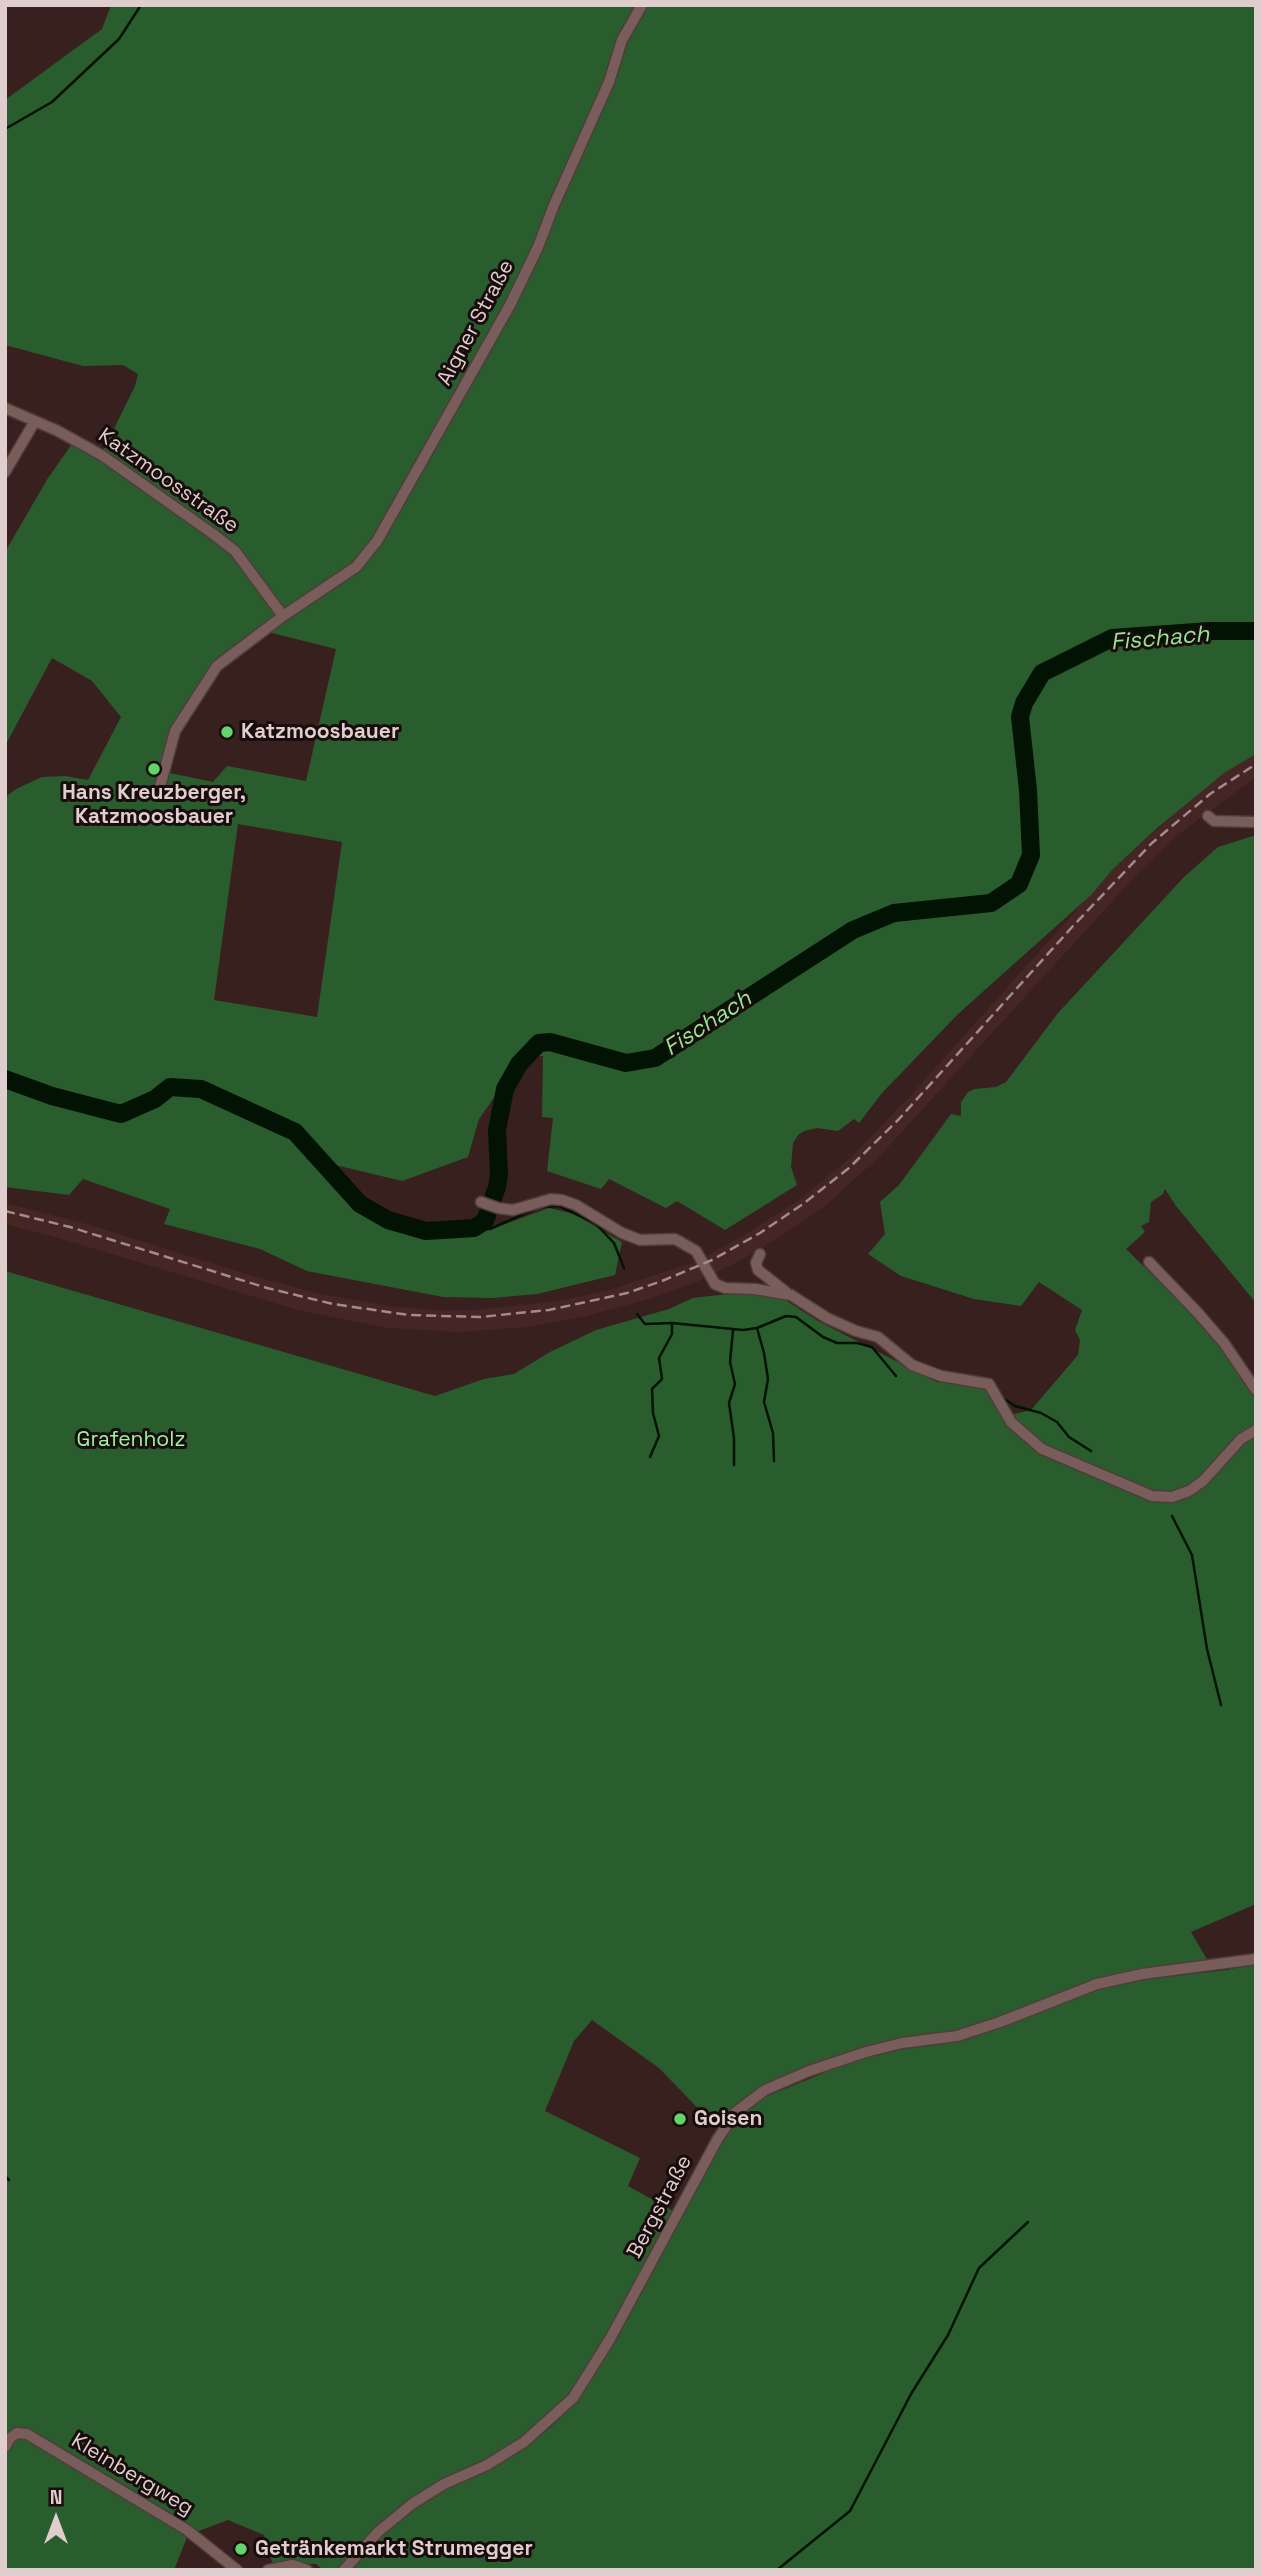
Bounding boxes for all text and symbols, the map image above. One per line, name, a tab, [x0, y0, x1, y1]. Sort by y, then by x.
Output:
street label: Aigner Straße	[432, 256, 520, 390]
street label: Katzmoosstraße	[93, 423, 243, 539]
water label: Fischach	[1110, 621, 1210, 657]
place label: Katzmoosbauer	[241, 719, 399, 745]
marker: Katzmoosbauer	[219, 724, 235, 740]
marker: Hans Kreuzberger, Katzmoosbauer	[146, 761, 162, 777]
place label: Hans Kreuzberger, Katzmoosbauer	[62, 780, 246, 830]
water label: Fischach	[659, 986, 757, 1062]
park label: Grafenholz	[77, 1427, 185, 1453]
place label: Goisen	[694, 2106, 762, 2132]
marker: Goisen	[672, 2111, 688, 2127]
street label: Bergstraße	[622, 2151, 698, 2263]
street label: Kleinbergweg	[66, 2429, 198, 2521]
north arrow	[21, 2484, 91, 2554]
text: N	[50, 2485, 62, 2510]
place label: Getränkemarkt Strumegger	[255, 2536, 533, 2562]
marker: Getränkemarkt Strumegger	[233, 2541, 249, 2557]

